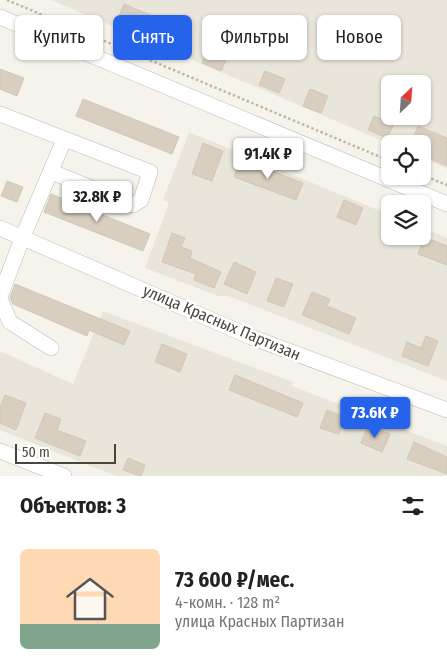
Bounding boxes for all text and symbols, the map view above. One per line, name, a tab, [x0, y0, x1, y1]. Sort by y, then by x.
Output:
chip: Купить	[15, 15, 103, 60]
chip: Снять	[113, 15, 192, 60]
chip: Фильтры	[202, 15, 307, 60]
chip: Новое	[317, 15, 401, 60]
north arrow	[381, 75, 431, 125]
map controls	[381, 75, 431, 245]
button: locate	[381, 135, 431, 185]
pin: 91.4K ₽	[222, 138, 314, 180]
text: 91.4K ₽	[244, 144, 292, 163]
pin: 32.8K ₽	[51, 180, 143, 223]
text: 32.8K ₽	[73, 187, 121, 206]
button: layers	[381, 195, 431, 245]
street label: улица Красных Партизан	[140, 281, 303, 364]
pin: 73.6K ₽	[329, 396, 421, 439]
text: 73.6K ₽	[351, 403, 399, 422]
scale bar	[15, 441, 116, 464]
text: 50 m	[22, 444, 50, 461]
icon: filters	[399, 492, 427, 520]
text: Объектов: 3	[20, 493, 126, 519]
text: 73 600 ₽/мес.	[175, 567, 294, 593]
icon: home	[60, 569, 120, 629]
text: 4-комн. · 128 m²	[175, 593, 280, 612]
text: улица Красных Партизан	[175, 612, 344, 631]

